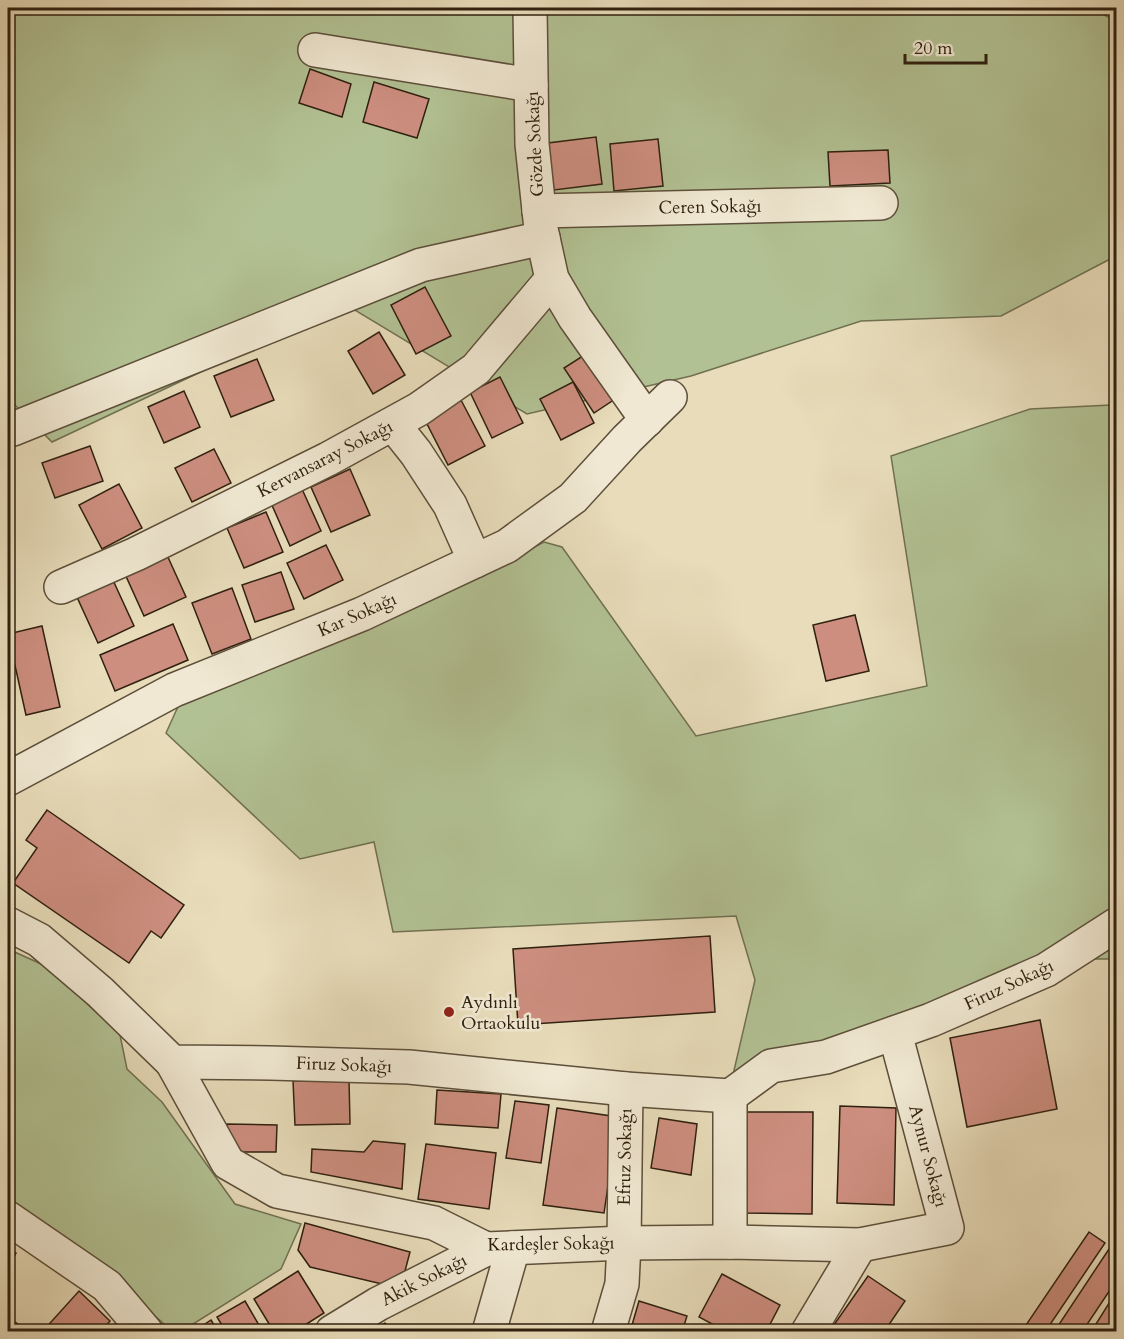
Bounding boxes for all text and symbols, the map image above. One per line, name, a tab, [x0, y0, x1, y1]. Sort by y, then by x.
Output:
scale bar	[905, 27, 986, 65]
text: 20 m	[914, 36, 953, 61]
street label: Gözde Sokağı	[520, 90, 550, 198]
street label: Ceren Sokağı	[658, 194, 762, 220]
street label: Kervansaray Sokağı	[253, 414, 397, 504]
street label: Kar Sokağı	[314, 587, 400, 643]
street label: Firuz Sokağı	[960, 953, 1058, 1017]
place label: Aydınlı Ortaokulu	[461, 990, 540, 1036]
marker: Aydınlı Ortaokulu	[442, 1005, 456, 1019]
street label: Firuz Sokağı	[296, 1051, 392, 1079]
street label: Aynur Sokağı	[902, 1102, 954, 1210]
street label: Efruz Sokağı	[612, 1108, 638, 1206]
street label: Kardeşler Sokağı	[487, 1230, 615, 1258]
street label: Akik Sokağı	[377, 1248, 471, 1312]

